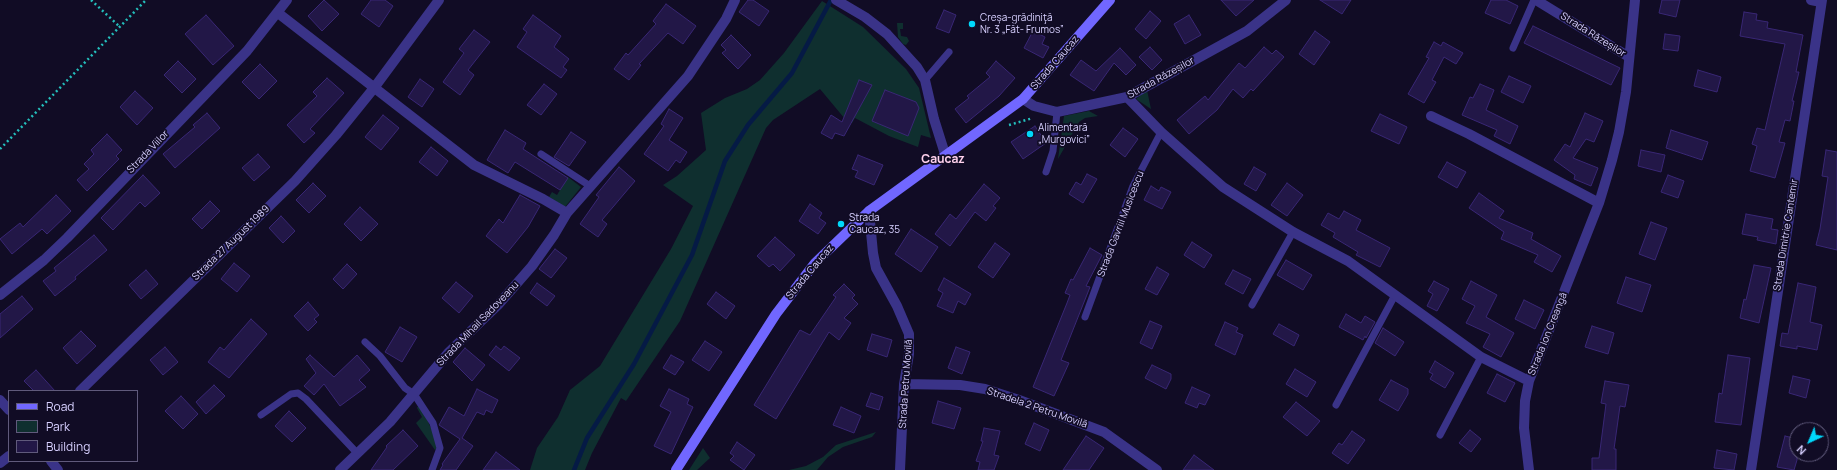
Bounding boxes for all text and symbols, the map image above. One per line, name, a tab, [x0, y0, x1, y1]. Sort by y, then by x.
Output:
street label: Strada Răzeșilor	[1558, 10, 1628, 60]
place label: Creşa-grădiniţă Nr. 3 „Făt- Frumos”	[980, 12, 1064, 36]
marker: Creşa-grădiniţă Nr. 3 „Făt- Frumos”	[967, 19, 977, 29]
street label: Strada Caucaz	[1028, 34, 1082, 92]
street label: Strada Răzeșilor	[1125, 55, 1197, 101]
place label: Alimentară „Murgovici”	[1038, 122, 1090, 146]
street label: Strada Viilor	[125, 128, 171, 176]
marker: Alimentară „Murgovici”	[1025, 129, 1035, 139]
district label: Caucaz	[921, 153, 965, 167]
street label: Strada Gavriil Musicescu	[1095, 169, 1147, 279]
street label: Strada Dimitrie Cantemir	[1771, 178, 1801, 292]
street label: Strada 27 August 1989	[190, 203, 272, 283]
place label: Strada Caucaz, 35	[849, 212, 900, 236]
marker: Strada Caucaz, 35	[836, 219, 846, 229]
street label: Strada Caucaz	[784, 242, 836, 302]
street label: Strada Mihail Sadoveanu	[434, 279, 522, 369]
street label: Strada Ion Creangă	[1526, 291, 1570, 377]
street label: Strada Petru Movilă	[897, 339, 915, 429]
street label: Stradela 2 Petru Movilă	[985, 385, 1089, 431]
legend	[8, 390, 138, 462]
text: Road	[46, 398, 74, 415]
text: Park	[46, 418, 70, 435]
north arrow	[1789, 422, 1829, 462]
text: Building	[46, 438, 90, 455]
text: N	[1793, 442, 1809, 458]

